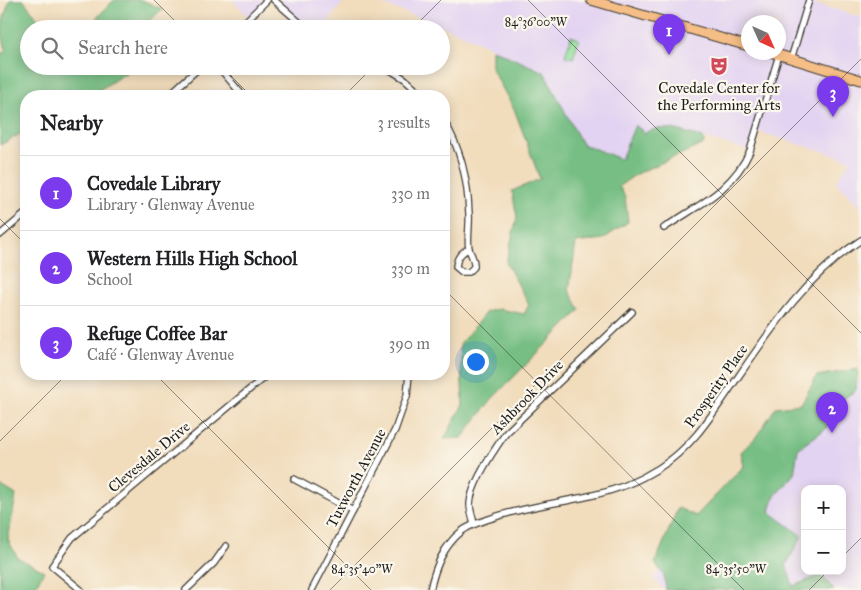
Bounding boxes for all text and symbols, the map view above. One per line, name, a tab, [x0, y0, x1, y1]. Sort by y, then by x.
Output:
pin: 1	[653, 14, 685, 55]
text: 84°36'00"W	[505, 15, 568, 29]
north arrow	[741, 15, 786, 60]
search box	[20, 20, 450, 75]
icon: search	[38, 34, 66, 62]
text: Search here	[78, 36, 168, 59]
theatre icon: Covedale Center for the Performing Arts	[708, 55, 730, 77]
pin: 3	[817, 76, 849, 117]
place label: Covedale Center for the Performing Arts	[658, 79, 780, 114]
text: Nearby	[40, 110, 103, 136]
text: 3 results	[377, 113, 430, 132]
text: Covedale Library	[87, 172, 220, 195]
text: 1	[53, 184, 59, 203]
text: 330 m	[391, 184, 430, 203]
text: Library · Glenway Avenue	[87, 195, 255, 214]
text: Western Hills High School	[87, 247, 297, 270]
text: 2	[52, 259, 60, 278]
text: 330 m	[391, 259, 430, 278]
text: School	[87, 270, 132, 289]
text: Refuge Coffee Bar	[87, 322, 227, 345]
text: 3	[53, 334, 59, 353]
text: 390 m	[389, 334, 430, 353]
street label: Prosperity Place	[681, 341, 751, 431]
text: Café · Glenway Avenue	[87, 345, 234, 364]
your location	[463, 349, 489, 375]
street label: Ashbrook Drive	[486, 356, 567, 439]
pin: 2	[816, 392, 848, 433]
street label: Clevesdale Drive	[104, 418, 194, 496]
street label: Tuxworth Avenue	[322, 425, 390, 531]
map controls	[801, 485, 846, 575]
button: +	[801, 485, 846, 530]
button: −	[801, 530, 846, 575]
text: 84°35'40"W	[331, 562, 393, 576]
text: 84°35'50"W	[706, 562, 767, 576]

